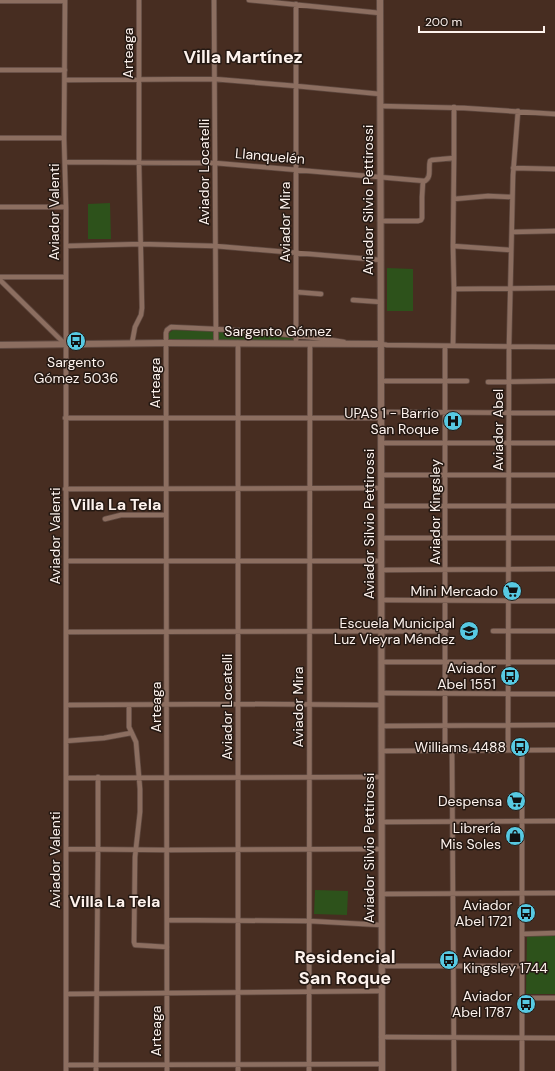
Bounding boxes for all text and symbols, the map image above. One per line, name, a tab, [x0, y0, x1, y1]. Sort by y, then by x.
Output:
scale bar	[419, 8, 544, 34]
text: 200 m	[425, 14, 462, 30]
street label: Arteaga	[119, 28, 137, 78]
district label: Villa Martínez	[183, 45, 303, 69]
street label: Aviador Locatelli	[195, 119, 213, 225]
street label: Aviador Silvio Pettirossi	[359, 125, 377, 275]
street label: Llanquelén	[234, 144, 306, 168]
street label: Aviador Valenti	[45, 163, 63, 261]
street label: Aviador Mira	[276, 182, 294, 262]
street label: Sargento Gómez	[224, 322, 332, 340]
bus stop icon: Sargento Gómez 5036	[65, 330, 87, 352]
place label: Sargento Gómez 5036	[34, 353, 118, 387]
street label: Arteaga	[146, 358, 164, 408]
street label: Aviador Abel	[489, 389, 507, 471]
place label: UPAS 1 - Barrio San Roque	[344, 404, 439, 438]
hospital icon: UPAS 1 - Barrio San Roque	[442, 410, 464, 432]
street label: Aviador Silvio Pettirossi	[360, 449, 378, 599]
street label: Aviador Kingsley	[426, 459, 444, 565]
street label: Aviador Valenti	[46, 487, 64, 585]
district label: Villa La Tela	[71, 494, 161, 515]
supermarket icon: Mini Mercado	[501, 580, 523, 602]
place label: Mini Mercado	[410, 582, 498, 600]
place label: Escuela Municipal Luz Vieyra Méndez	[334, 614, 455, 648]
school or university icon: Escuela Municipal Luz Vieyra Méndez	[458, 620, 480, 642]
street label: Aviador Locatelli	[218, 654, 236, 760]
place label: Aviador Abel 1551	[437, 659, 496, 693]
bus stop icon: Aviador Abel 1551	[499, 665, 521, 687]
street label: Aviador Mira	[289, 667, 307, 747]
street label: Arteaga	[147, 682, 165, 732]
bus stop icon: Williams 4488	[509, 736, 531, 758]
place label: Williams 4488	[415, 738, 506, 756]
street label: Aviador Silvio Pettirossi	[360, 773, 378, 923]
supermarket icon: Despensa	[505, 790, 527, 812]
place label: Despensa	[438, 792, 502, 810]
street label: Aviador Valenti	[46, 811, 64, 909]
place label: Librería Mis Soles	[441, 819, 501, 853]
shop icon: Librería Mis Soles	[504, 825, 526, 847]
district label: Villa La Tela	[70, 891, 160, 912]
place label: Aviador Abel 1721	[455, 896, 512, 930]
bus stop icon: Aviador Abel 1721	[515, 902, 537, 924]
place label: Aviador Kingsley 1744	[463, 943, 548, 977]
district label: Residencial San Roque	[294, 945, 396, 990]
bus stop icon: Aviador Kingsley 1744	[438, 949, 460, 971]
place label: Aviador Abel 1787	[452, 987, 512, 1021]
bus stop icon: Aviador Abel 1787	[515, 993, 537, 1015]
street label: Arteaga	[147, 1006, 165, 1056]

